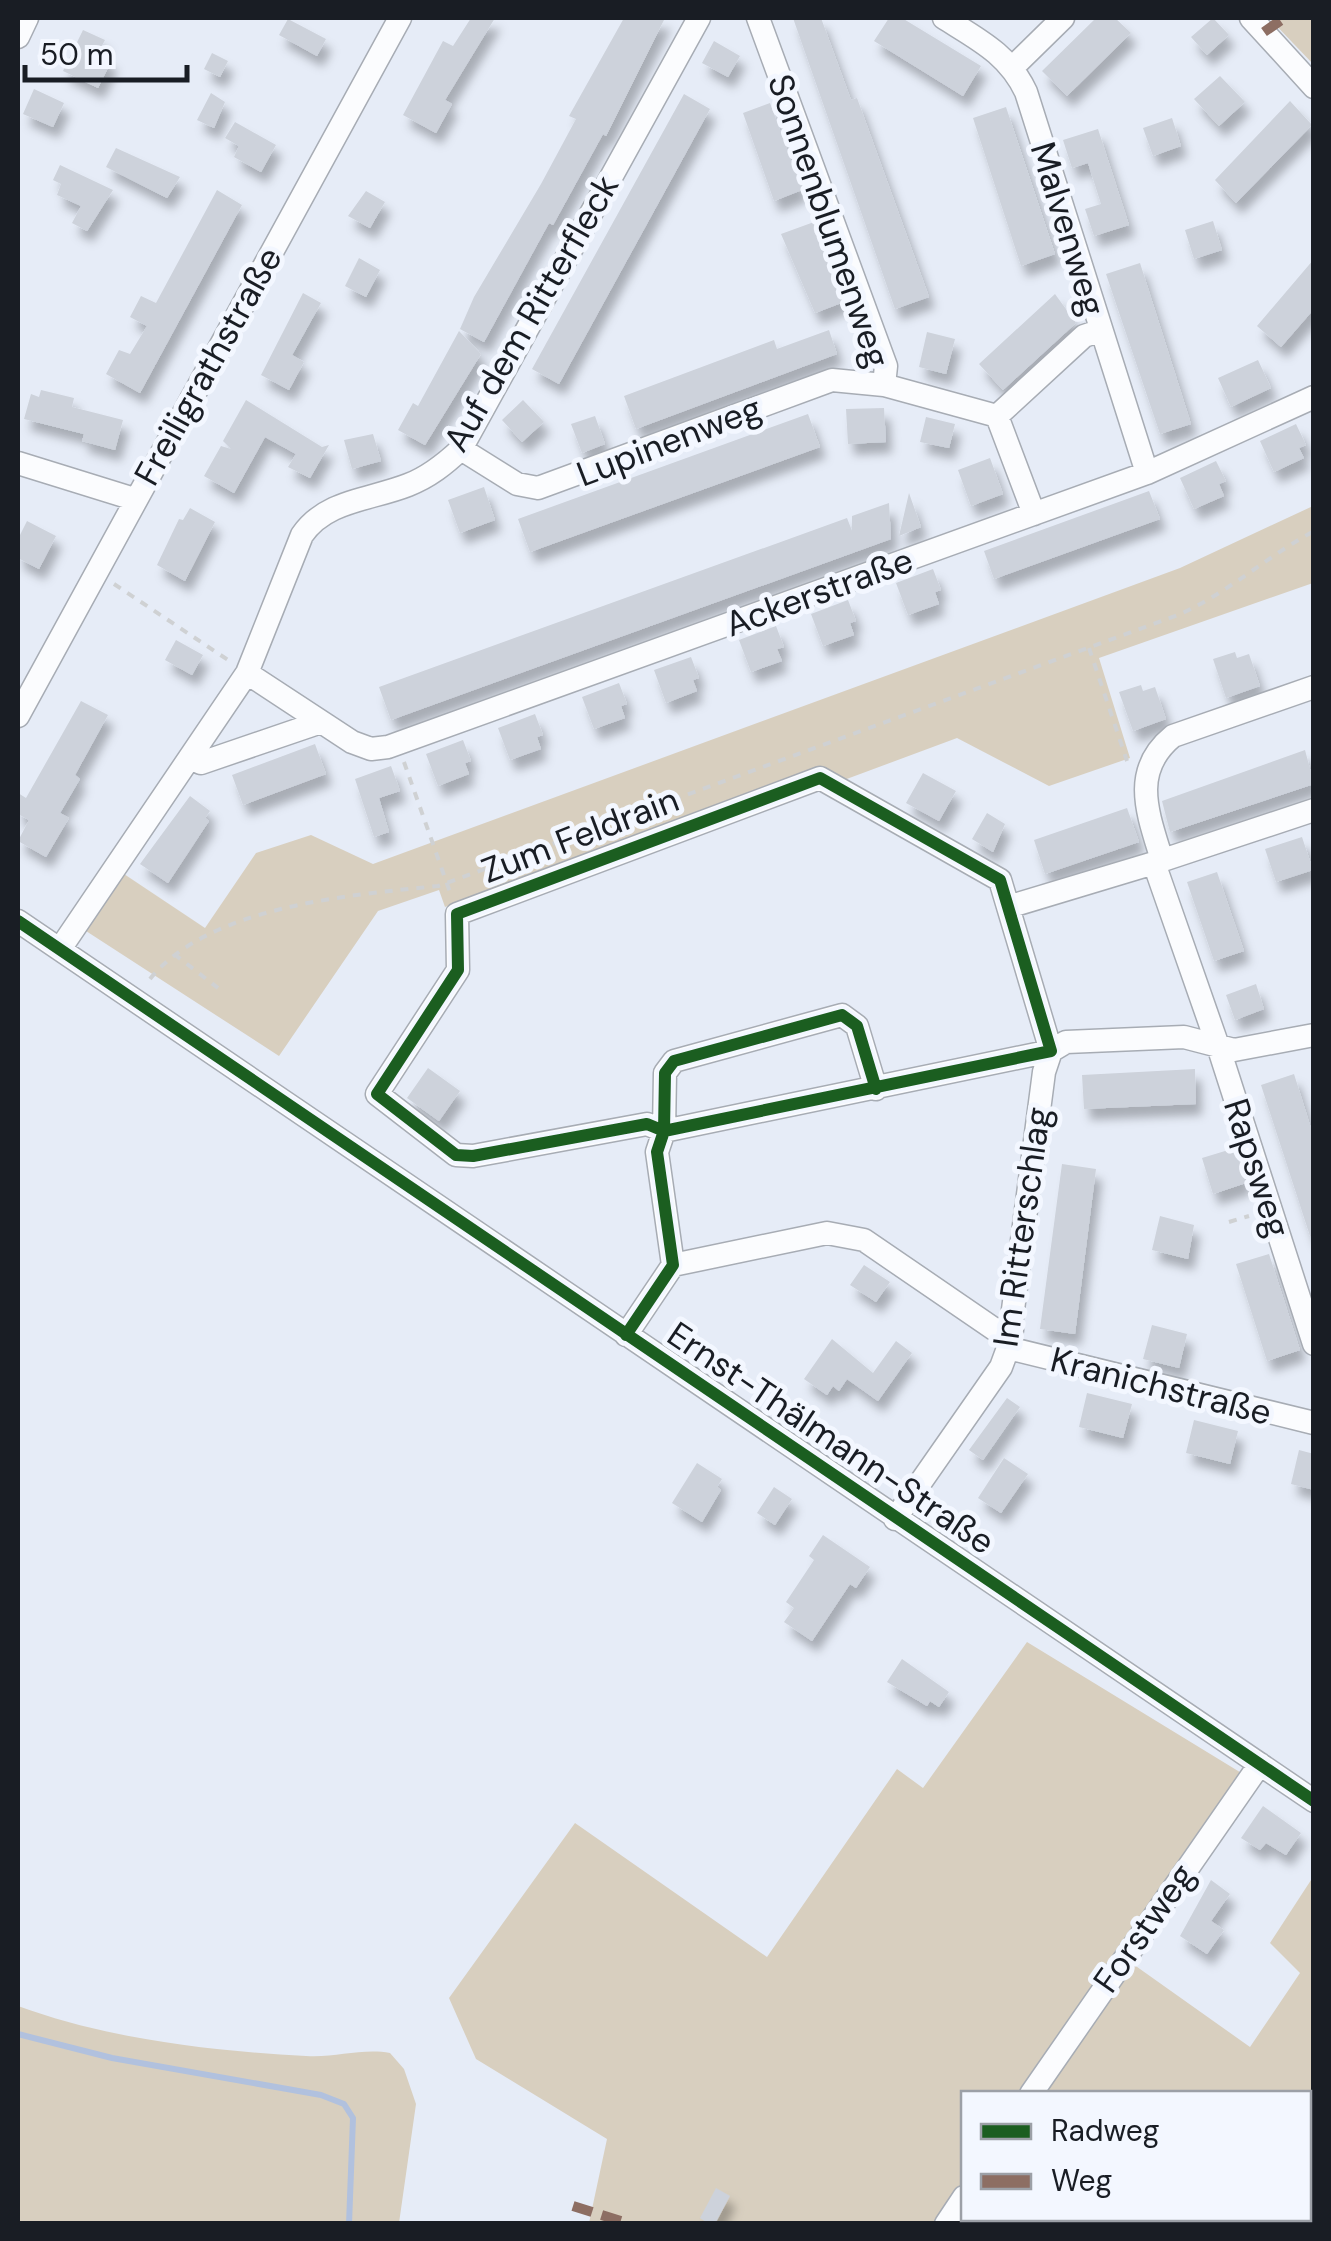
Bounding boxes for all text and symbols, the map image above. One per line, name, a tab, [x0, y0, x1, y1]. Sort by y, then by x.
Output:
scale bar	[25, 20, 188, 82]
text: 50 m	[40, 35, 114, 74]
street label: Sonnenblumenweg	[757, 68, 901, 374]
street label: Malvenweg	[1020, 137, 1116, 321]
street label: Auf dem Ritterfleck	[433, 166, 629, 460]
street label: Freiligrathstraße	[124, 239, 292, 493]
street label: Lupinenweg	[570, 385, 768, 497]
street label: Ackerstraße	[719, 537, 919, 647]
street label: Zum Feldrain	[475, 776, 685, 894]
street label: Rapsweg	[1213, 1093, 1301, 1243]
street label: Im Ritterschlag	[982, 1104, 1062, 1350]
street label: Ernst-Thälmann-Straße	[659, 1311, 1003, 1565]
street label: Kranichstraße	[1046, 1336, 1276, 1436]
street label: Forstweg	[1083, 1854, 1205, 2002]
legend	[961, 2091, 1311, 2221]
text: Radweg	[1051, 2111, 1160, 2150]
text: Weg	[1051, 2161, 1112, 2200]

